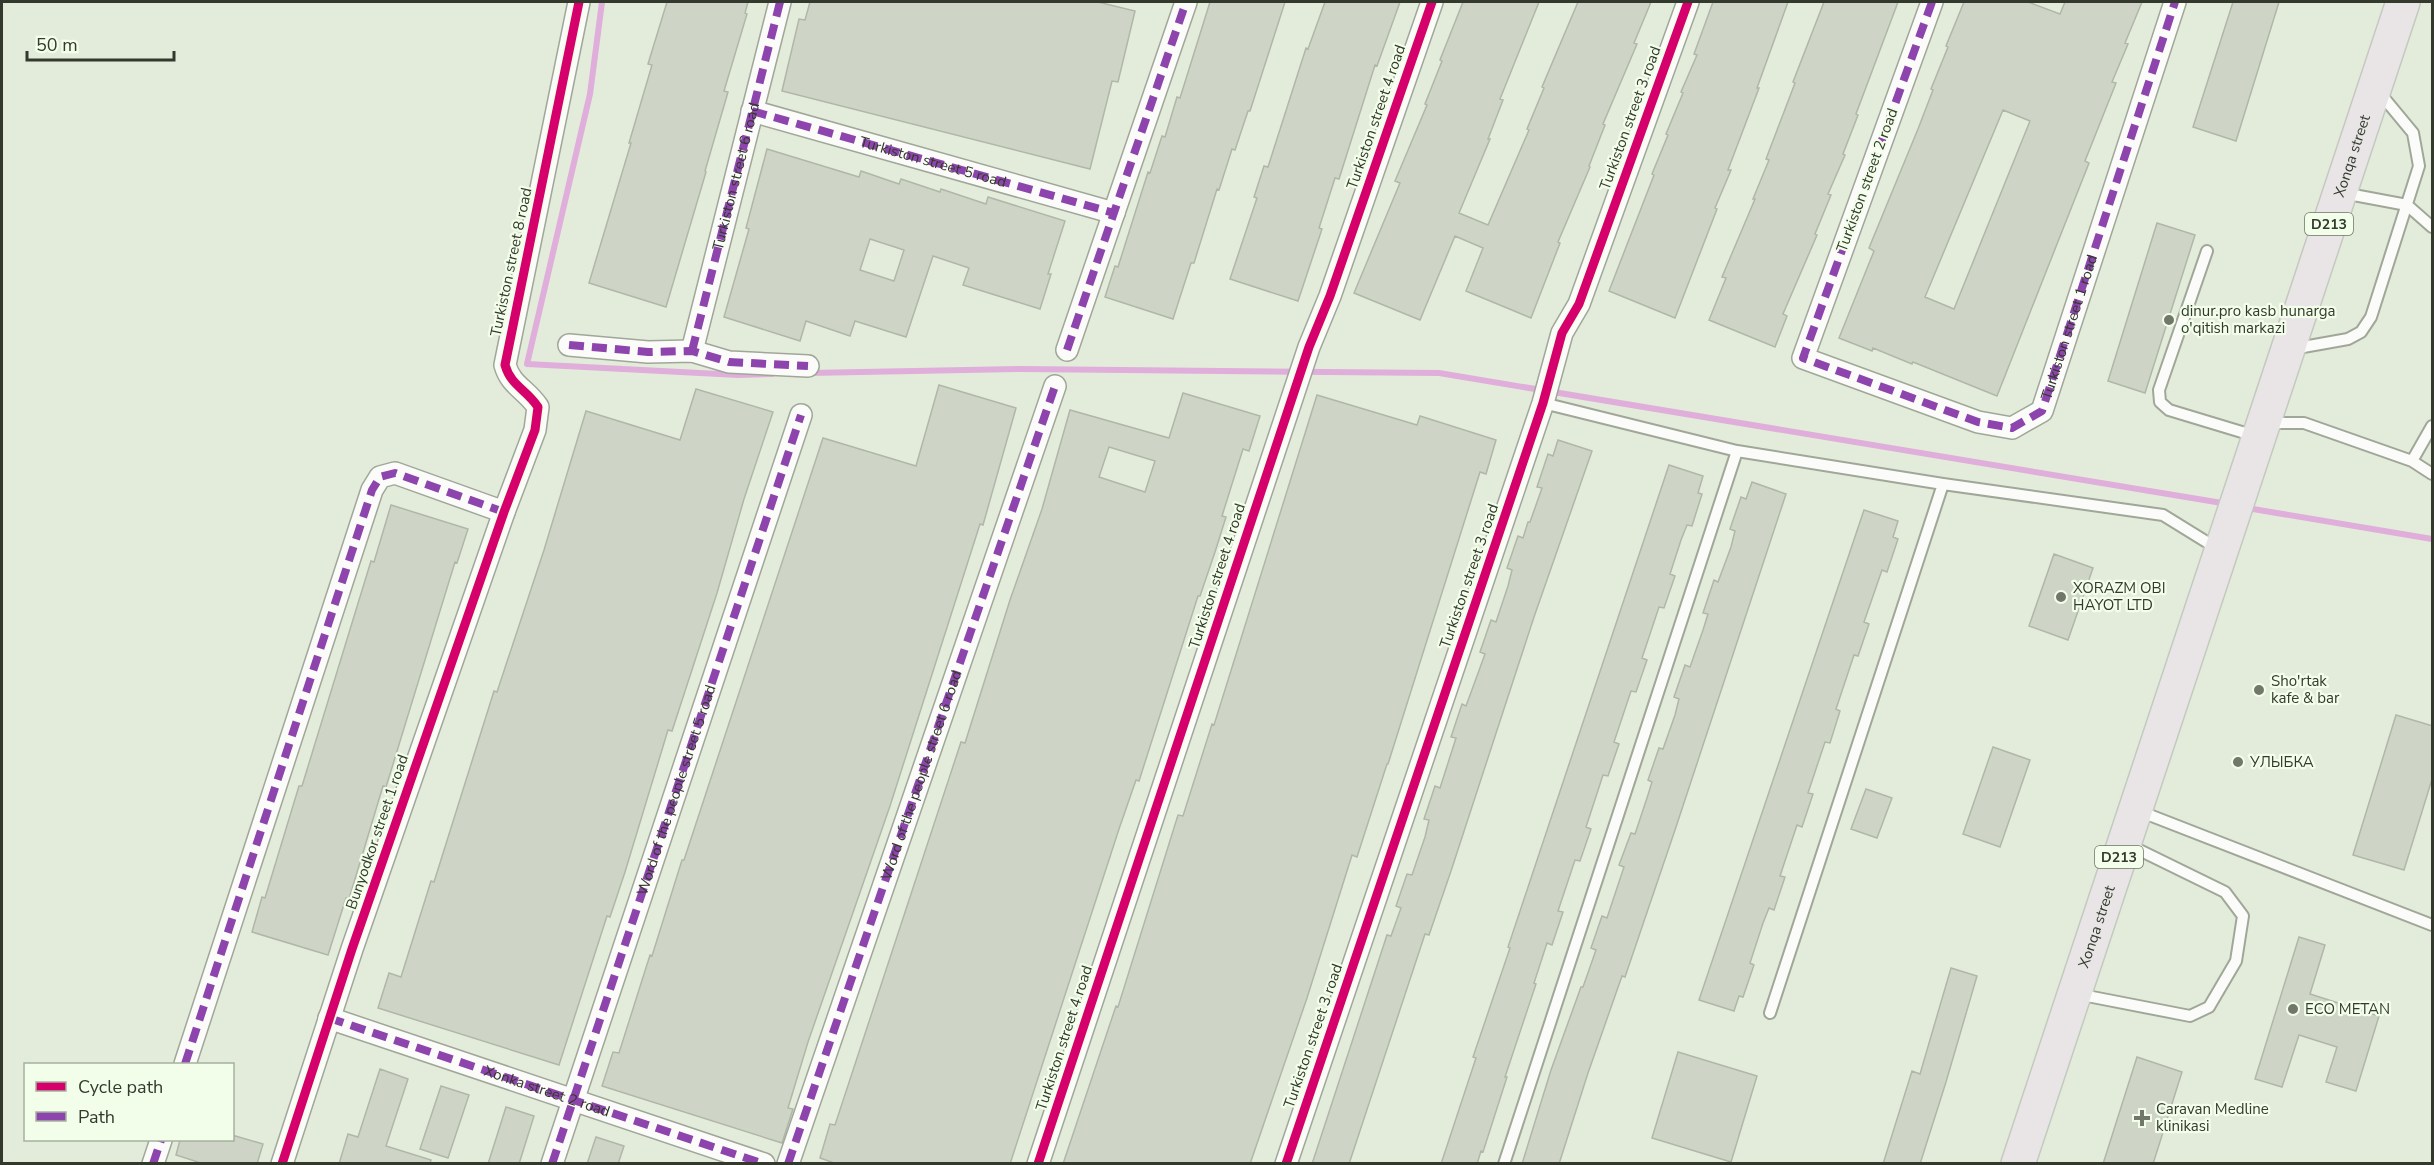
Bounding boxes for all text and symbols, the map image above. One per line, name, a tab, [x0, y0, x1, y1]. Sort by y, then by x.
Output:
scale bar	[27, 24, 174, 62]
text: 50 m	[36, 33, 78, 57]
street label: Turkiston street 4 road	[1342, 42, 1410, 192]
street label: Turkiston street 3 road	[1595, 43, 1665, 193]
street label: Turkiston street 6 road	[708, 100, 764, 253]
street label: Turkiston street 2 road	[1832, 105, 1902, 255]
street label: Xonqa street	[2329, 111, 2375, 200]
street label: Turkiston street 5 road	[857, 132, 1009, 192]
street label: Turkiston street 8 road	[485, 186, 537, 338]
road number: D213	[2305, 213, 2353, 235]
street label: Turkiston street 1 road	[2036, 252, 2102, 403]
place label: dinur.pro kasb hunarga o'qitish markazi	[2181, 301, 2335, 338]
marker: dinur.pro kasb hunarga o'qitish markazi	[2162, 313, 2176, 327]
street label: Turkiston street 4 road	[1184, 501, 1250, 651]
street label: Turkiston street 3 road	[1435, 501, 1503, 651]
place label: XORAZM OBI HAYOT LTD	[2073, 578, 2166, 615]
marker: XORAZM OBI HAYOT LTD	[2054, 590, 2068, 604]
street label: Word of the people street 6 road	[876, 668, 967, 883]
place label: Sho'rtak kafe & bar	[2271, 671, 2340, 708]
street label: Word of the people street 5 road	[632, 682, 721, 898]
marker: Sho'rtak kafe & bar	[2252, 683, 2266, 697]
street label: Bunyodkor street 1 road	[341, 752, 413, 912]
place label: УЛЫБКА	[2249, 752, 2314, 772]
marker: УЛЫБКА	[2231, 755, 2245, 769]
road number: D213	[2095, 846, 2143, 868]
street label: Xonqa street	[2074, 882, 2120, 971]
street label: Turkiston street 3 road	[1279, 961, 1347, 1111]
street label: Turkiston street 4 road	[1031, 963, 1097, 1113]
place label: ECO METAN	[2305, 999, 2390, 1019]
marker: ECO METAN	[2286, 1002, 2300, 1016]
street label: Xonka street 2 road	[481, 1061, 613, 1122]
legend	[24, 1063, 234, 1141]
text: Cycle path	[78, 1075, 163, 1099]
place label: Caravan Medline klinikasi	[2156, 1099, 2269, 1136]
text: Path	[78, 1105, 115, 1129]
marker: Caravan Medline klinikasi	[2133, 1109, 2151, 1127]

